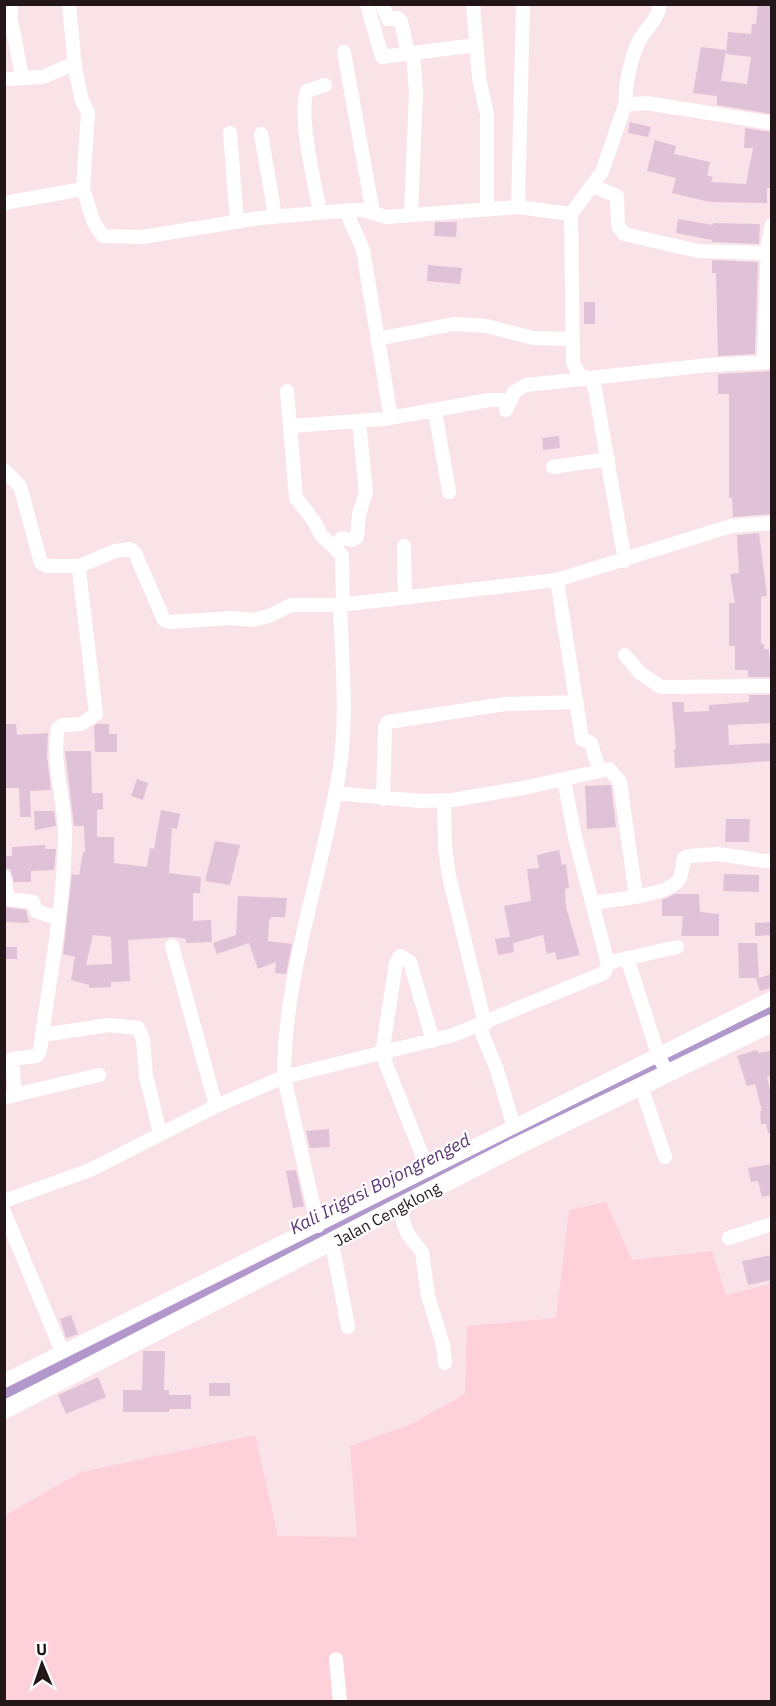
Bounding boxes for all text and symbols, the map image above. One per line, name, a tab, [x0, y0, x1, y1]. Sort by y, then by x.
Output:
water label: Kali Irigasi Bojongrenged	[286, 1128, 474, 1239]
street label: Jalan Cengklong	[330, 1177, 444, 1251]
north arrow	[12, 1634, 72, 1694]
text: U	[36, 1639, 47, 1659]

